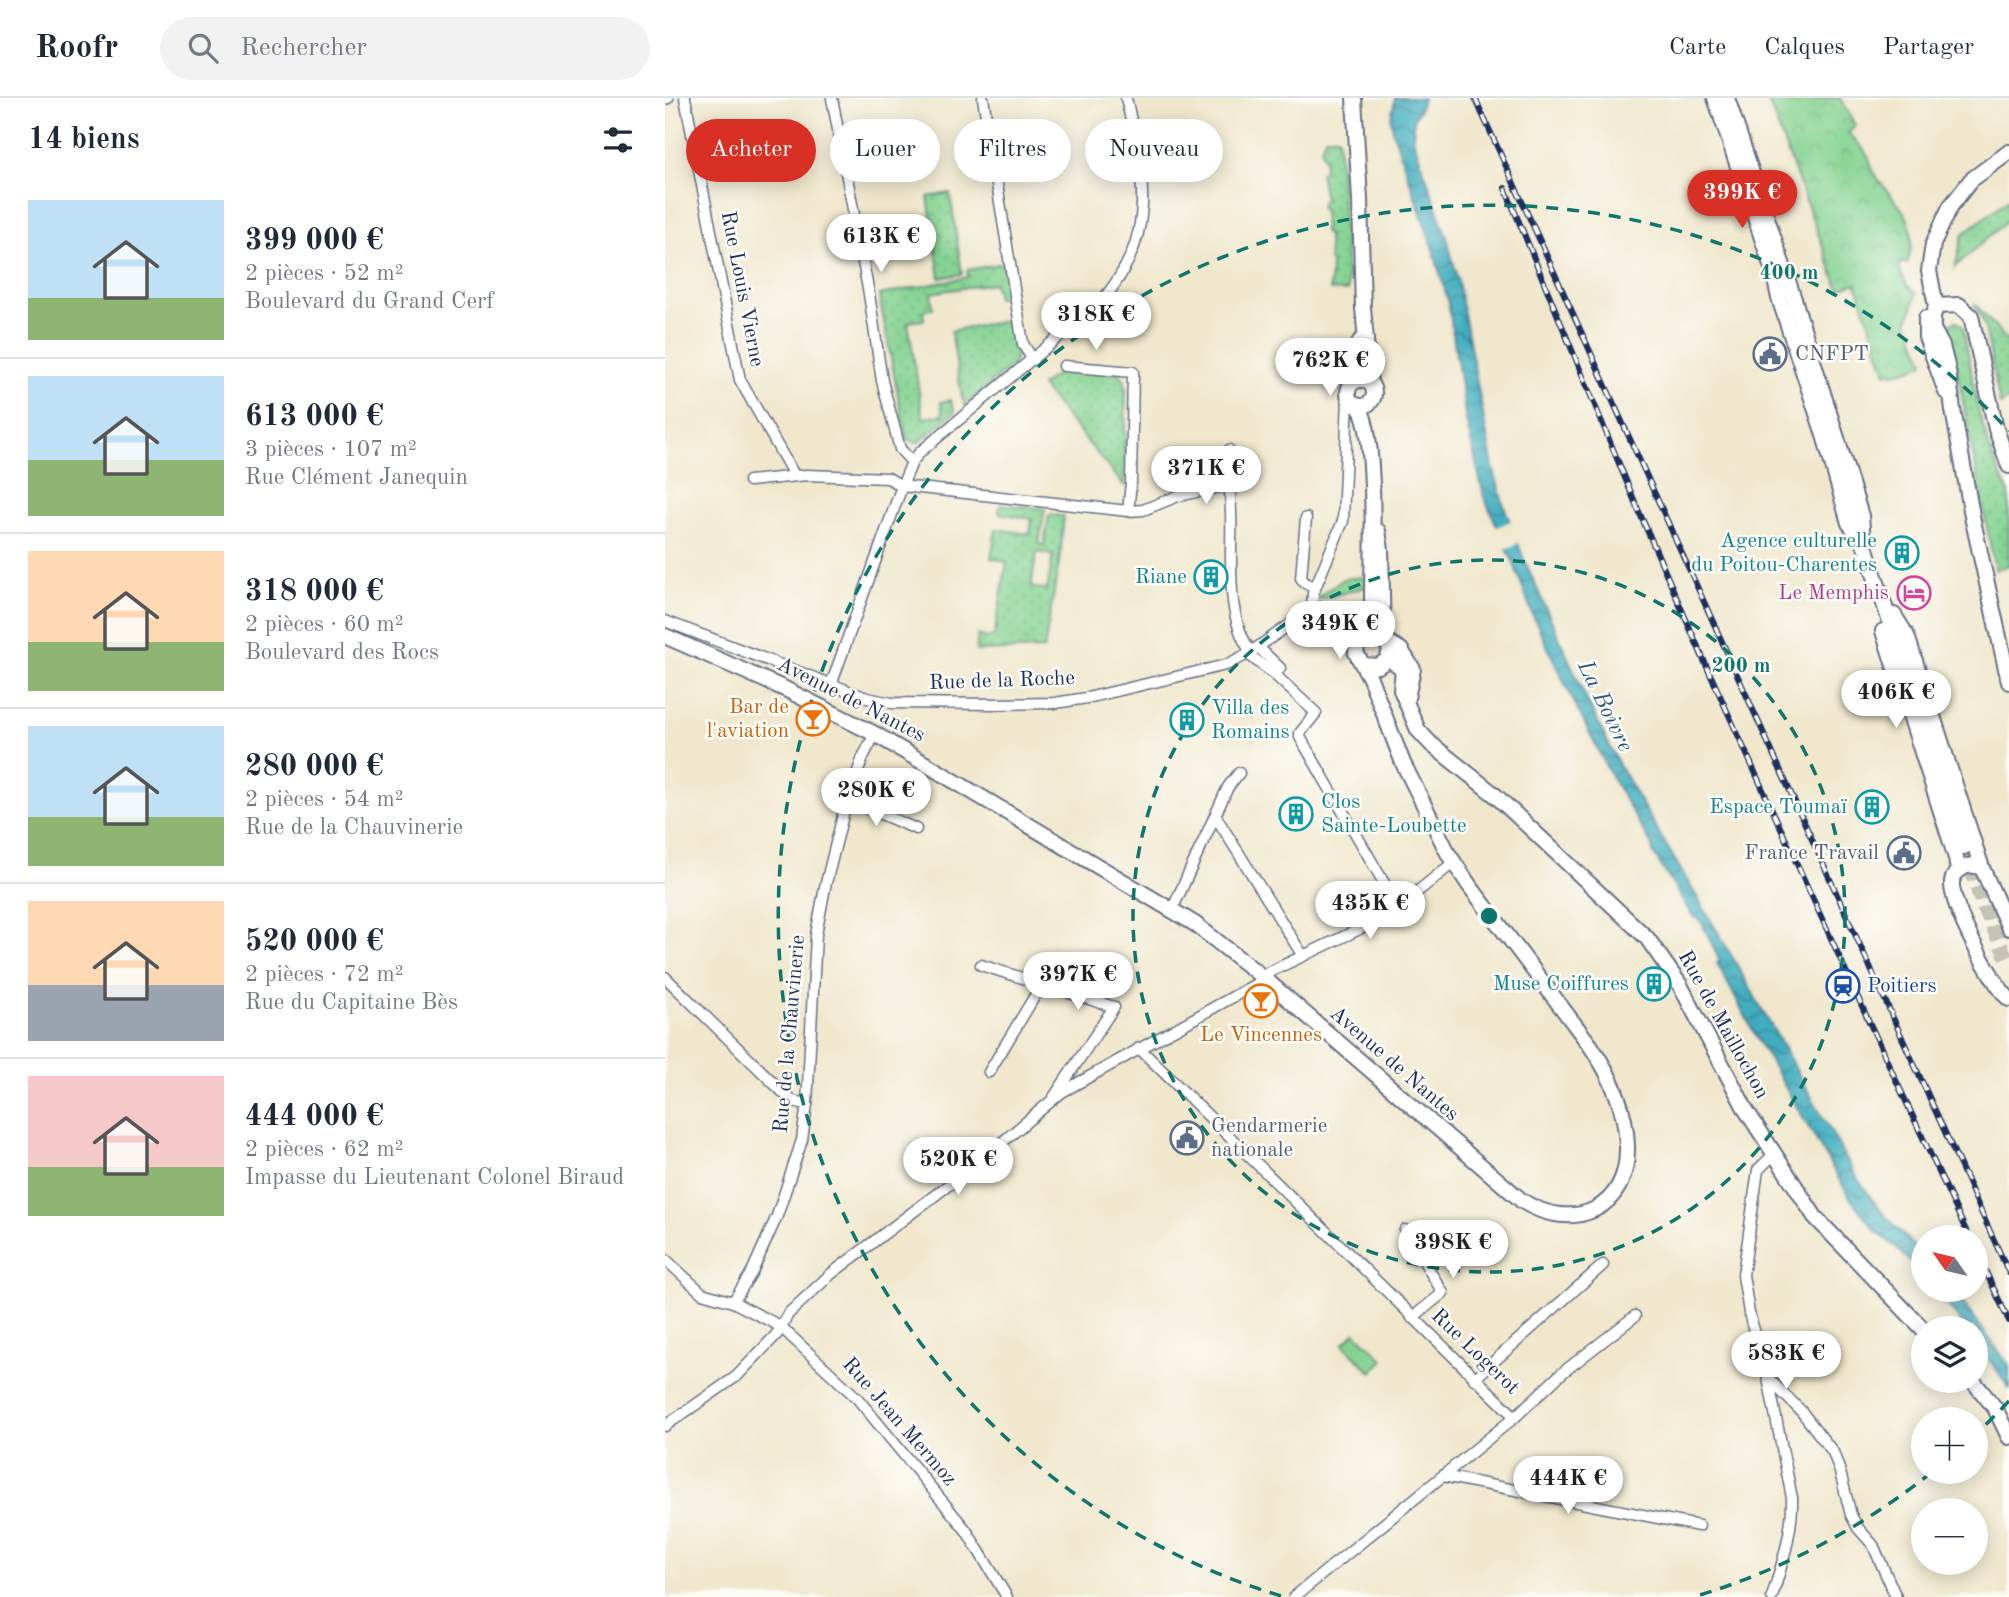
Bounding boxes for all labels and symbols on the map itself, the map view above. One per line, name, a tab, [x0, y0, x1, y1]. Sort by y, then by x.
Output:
pin: 399K €	[1685, 170, 1799, 230]
street label: Rue Louis Vierne	[717, 209, 767, 369]
pin: 613K €	[824, 214, 938, 274]
text: 400 m	[1759, 263, 1819, 284]
pin: 318K €	[1039, 292, 1153, 352]
public building icon: CNFPT	[1751, 335, 1789, 373]
pin: 762K €	[1273, 338, 1387, 398]
place label: CNFPT	[1795, 344, 1869, 365]
pin: 371K €	[1149, 446, 1263, 506]
place label: Agence culturelle du Poitou-Charentes	[1691, 531, 1877, 576]
building icon: Agence culturelle du Poitou-Charentes	[1883, 534, 1921, 572]
building icon: Riane	[1192, 558, 1230, 596]
place label: Riane	[1135, 567, 1187, 588]
hotel icon: Le Memphis	[1895, 574, 1933, 612]
place label: Le Memphis	[1778, 583, 1889, 604]
pin: 349K €	[1283, 602, 1397, 661]
street label: Avenue de Nantes	[774, 654, 928, 746]
water label: La Boivre	[1573, 656, 1637, 755]
text: 200 m	[1711, 656, 1771, 677]
street label: Rue de la Roche	[929, 668, 1075, 694]
pin: 406K €	[1839, 670, 1953, 730]
place label: Bar de l'aviation	[707, 697, 789, 742]
place label: Villa des Romains	[1211, 698, 1290, 743]
bar icon: Bar de l'aviation	[794, 700, 832, 738]
building icon: Villa des Romains	[1168, 701, 1206, 739]
pin: 280K €	[819, 768, 933, 828]
building icon: Espace Toumaï	[1853, 788, 1891, 826]
place label: Clos Sainte-Loubette	[1321, 792, 1467, 837]
building icon: Clos Sainte-Loubette	[1277, 795, 1315, 833]
place label: Espace Toumaï	[1709, 797, 1847, 818]
public building icon: France Travail	[1885, 834, 1923, 872]
place label: France Travail	[1744, 843, 1879, 864]
pin: 435K €	[1313, 882, 1427, 941]
centre of rings	[1477, 904, 1501, 928]
street label: Rue de la Chauvinerie	[771, 934, 809, 1134]
street label: Rue de Maillochon	[1674, 947, 1772, 1103]
pin: 397K €	[1021, 953, 1135, 1012]
building icon: Muse Coiffures	[1635, 965, 1673, 1003]
station icon: Poitiers	[1824, 967, 1862, 1005]
place label: Muse Coiffures	[1493, 974, 1629, 995]
place label: Poitiers	[1867, 976, 1937, 997]
bar icon: Le Vincennes	[1242, 982, 1280, 1020]
street label: Avenue de Nantes	[1326, 1003, 1462, 1125]
place label: Le Vincennes	[1200, 1025, 1322, 1046]
place label: Gendarmerie nationale	[1211, 1116, 1327, 1161]
public building icon: Gendarmerie nationale	[1168, 1119, 1206, 1157]
pin: 520K €	[901, 1138, 1015, 1197]
pin: 398K €	[1396, 1220, 1510, 1280]
north arrow	[1911, 1225, 1988, 1302]
street label: Rue Logerot	[1427, 1305, 1523, 1399]
pin: 583K €	[1729, 1332, 1843, 1391]
street label: Rue Jean Mermoz	[838, 1354, 960, 1490]
pin: 444K €	[1511, 1456, 1625, 1516]

